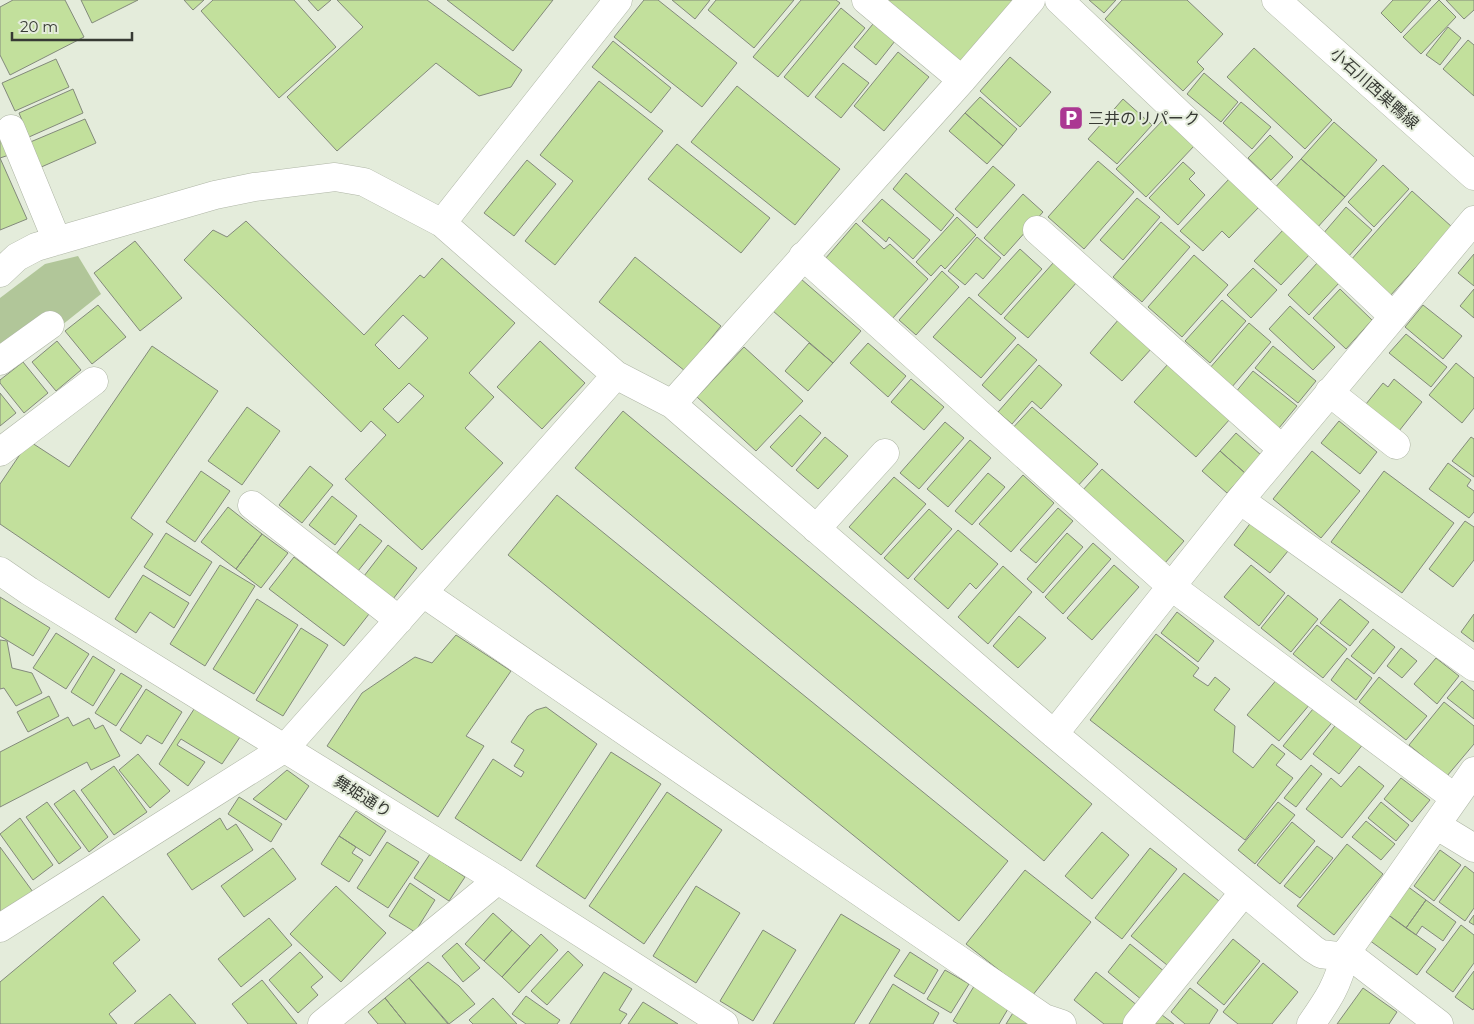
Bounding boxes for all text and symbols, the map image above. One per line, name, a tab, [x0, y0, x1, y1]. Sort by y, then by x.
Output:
scale bar	[12, 10, 132, 42]
text: 20 m	[20, 17, 58, 36]
street label: 小石川西巣鴨線	[1327, 44, 1423, 133]
parking icon: 三井のリパーク	[1058, 105, 1084, 131]
place label: 三井のリパーク	[1088, 109, 1200, 128]
street label: 舞姫通り	[331, 771, 395, 821]

